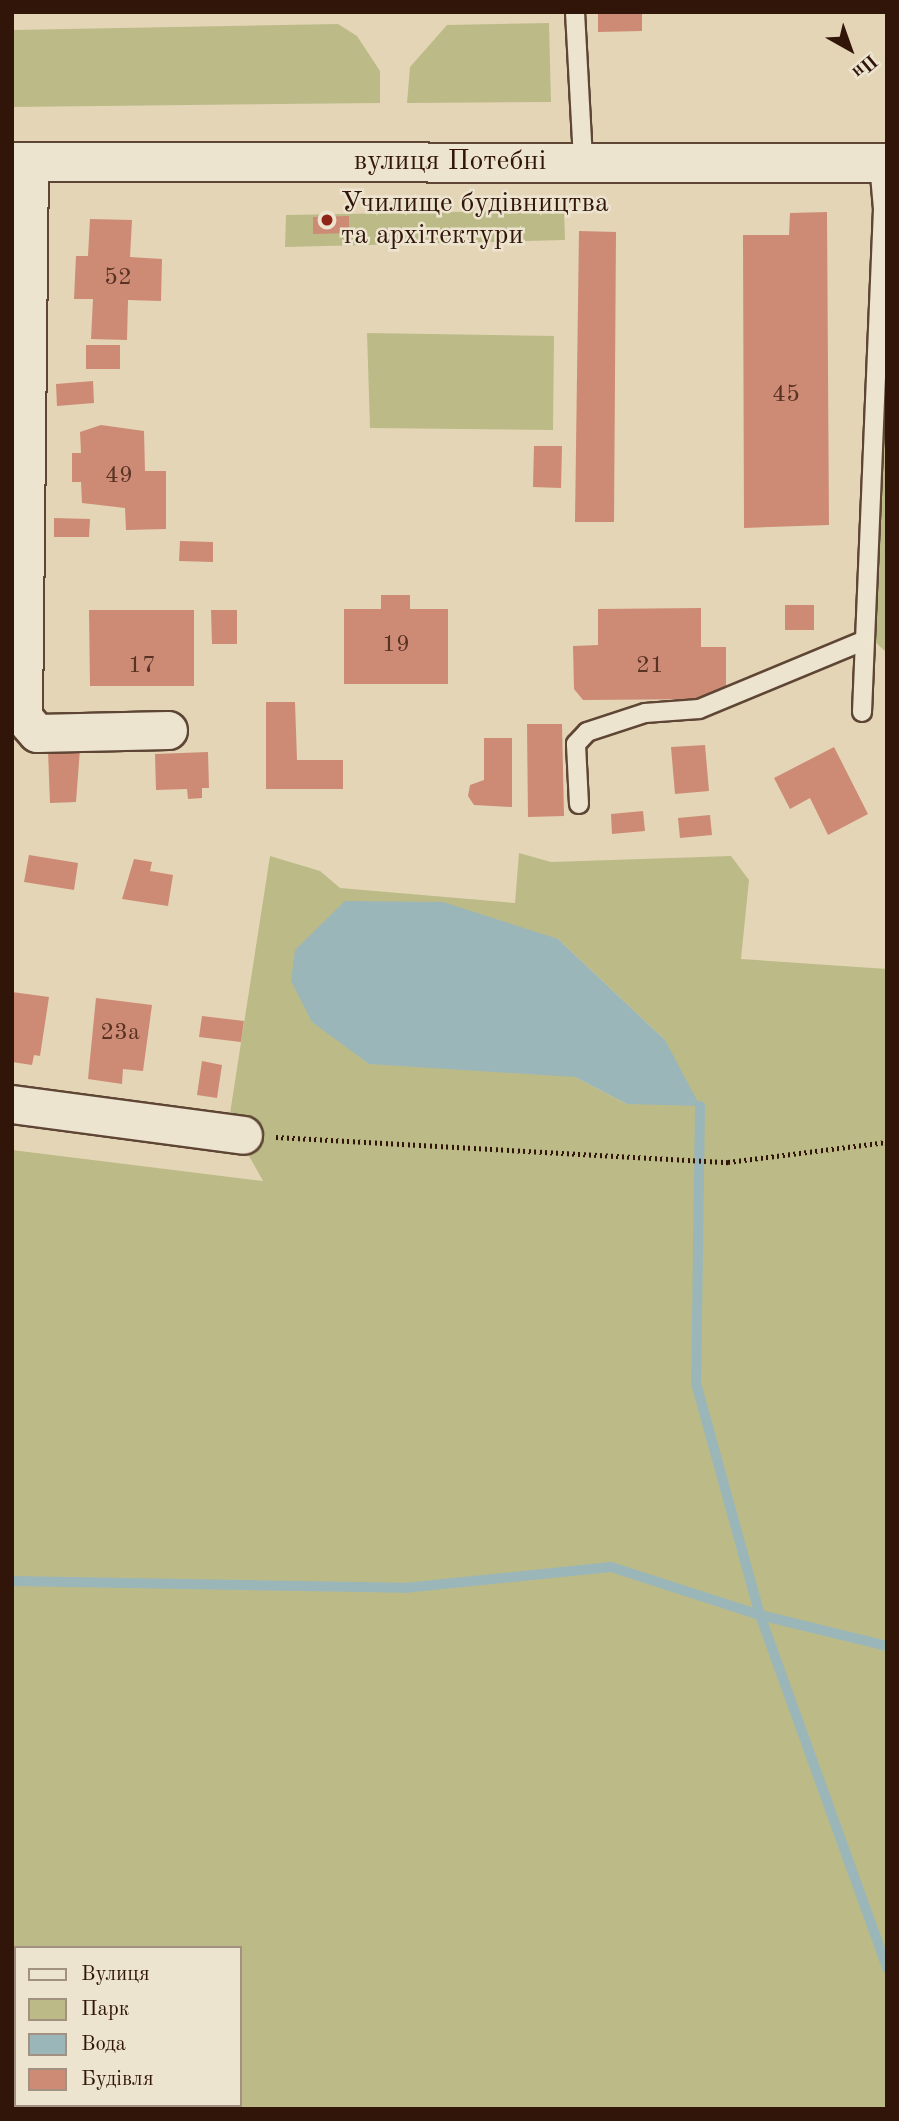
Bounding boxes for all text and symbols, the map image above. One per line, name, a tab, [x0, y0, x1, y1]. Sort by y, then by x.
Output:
north arrow	[815, 14, 885, 84]
text: Пн	[848, 50, 880, 81]
street label: вулиця Потебні	[354, 145, 546, 179]
place label: Училище будівництва та архітектури	[341, 187, 609, 253]
marker: Училище будівництва та архітектури	[319, 212, 335, 228]
house number: 52	[104, 265, 132, 293]
house number: 45	[772, 382, 800, 410]
house number: 49	[105, 463, 133, 491]
house number: 19	[382, 632, 410, 660]
house number: 17	[128, 653, 156, 681]
house number: 21	[636, 653, 664, 681]
house number: 23а	[100, 1020, 140, 1048]
legend	[14, 1946, 242, 2107]
text: Вулиця	[81, 1964, 150, 1985]
text: Парк	[81, 1999, 129, 2020]
text: Вода	[81, 2034, 126, 2055]
text: Будівля	[81, 2069, 154, 2090]

